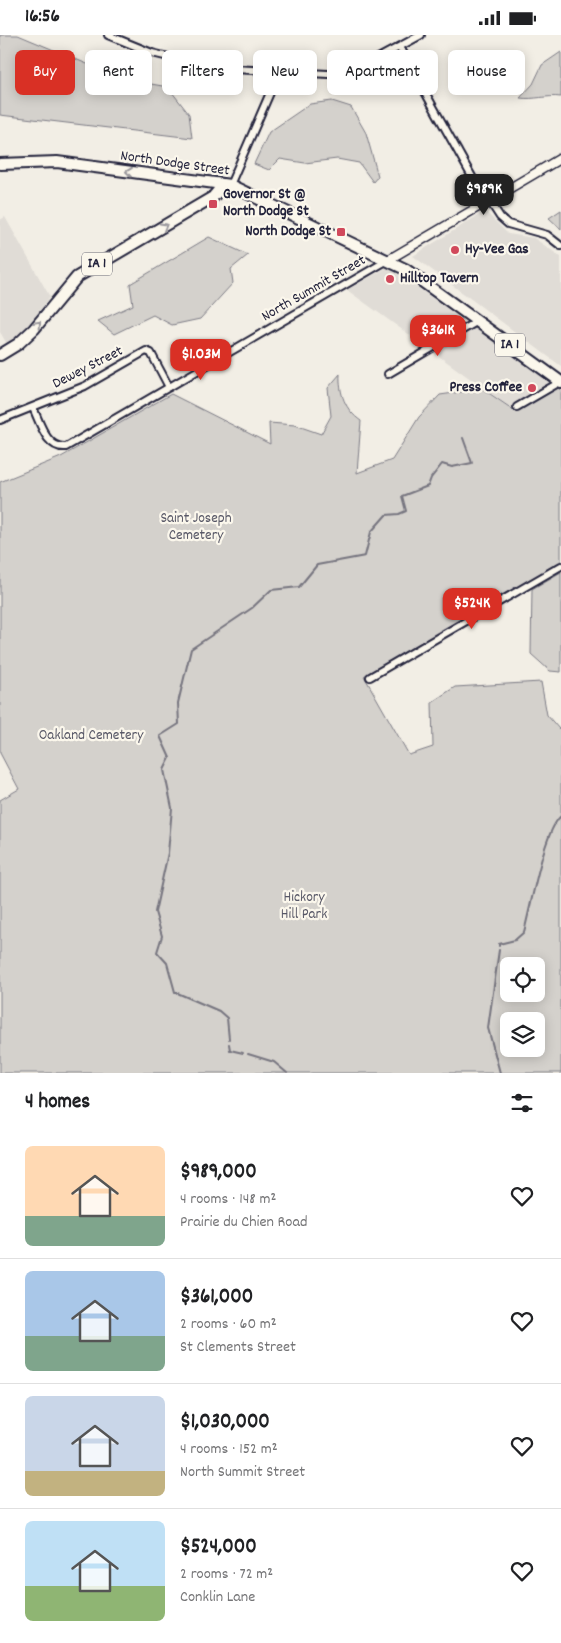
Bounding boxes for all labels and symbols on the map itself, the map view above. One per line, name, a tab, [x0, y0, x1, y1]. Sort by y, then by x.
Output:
street label: North Dodge Street	[119, 145, 231, 183]
one-way arrow	[125, 167, 133, 178]
pin: $989K	[449, 173, 519, 216]
place label: Governor St @ North Dodge St	[223, 184, 309, 223]
marker: Governor St @ North Dodge St	[207, 198, 219, 210]
place label: North Dodge St	[245, 221, 331, 243]
one-way arrow	[158, 222, 167, 232]
marker: North Dodge St	[335, 226, 347, 238]
place label: Hy-Vee Gas	[465, 239, 529, 261]
marker: Hy-Vee Gas	[449, 244, 461, 256]
street label: North Summit Street	[258, 250, 371, 328]
road number: IA 1	[82, 253, 112, 275]
place label: Hilltop Tavern	[400, 268, 479, 290]
marker: Hilltop Tavern	[384, 273, 396, 285]
pin: $361K	[403, 315, 473, 357]
one-way arrow	[32, 321, 41, 330]
road number: IA 1	[495, 333, 525, 357]
pin: $1.03M	[160, 339, 242, 381]
street label: Dewey Street	[49, 341, 128, 395]
place label: Press Coffee	[450, 377, 522, 399]
marker: Press Coffee	[526, 382, 538, 394]
park label: Saint Joseph Cemetery	[160, 508, 232, 547]
pin: $524K	[437, 587, 507, 630]
park label: Oakland Cemetery	[39, 725, 144, 747]
park label: Hickory Hill Park	[281, 887, 327, 926]

